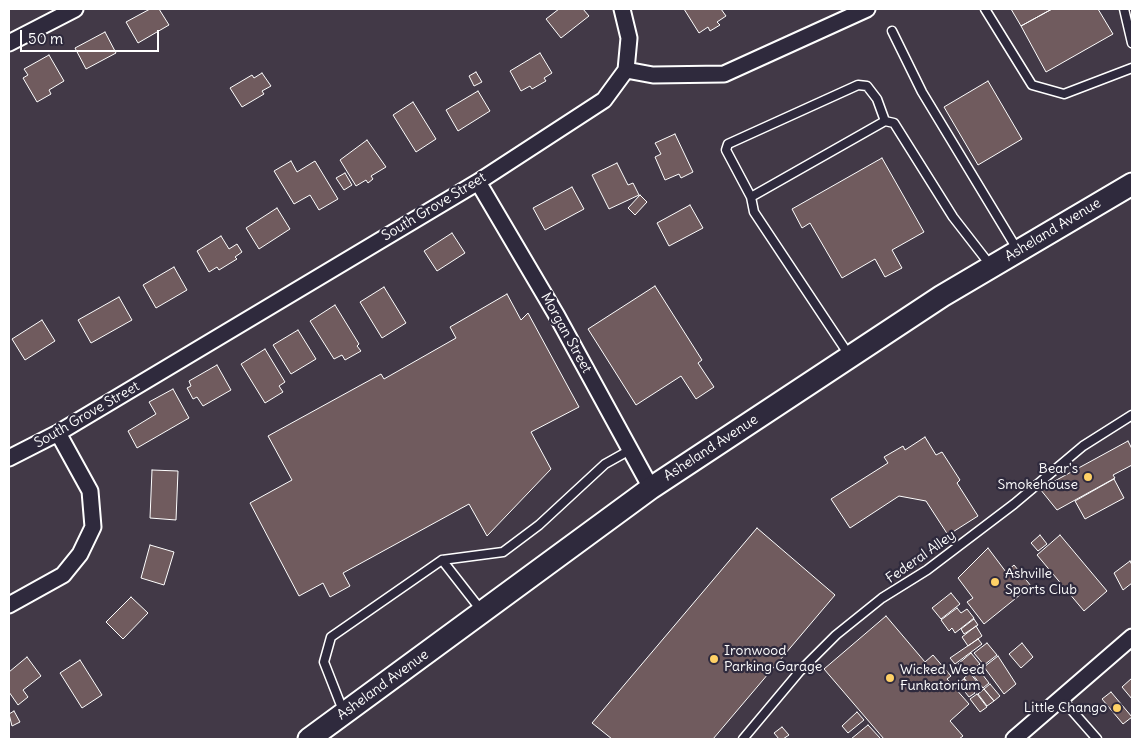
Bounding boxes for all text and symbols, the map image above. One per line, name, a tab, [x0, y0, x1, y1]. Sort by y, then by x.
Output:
scale bar	[22, 20, 161, 52]
text: 50 m	[28, 29, 63, 48]
street label: South Grove Street	[379, 169, 489, 245]
street label: Asheland Avenue	[1002, 195, 1104, 265]
street label: Morgan Street	[537, 290, 595, 376]
street label: South Grove Street	[31, 378, 143, 452]
street label: Asheland Avenue	[661, 411, 761, 485]
place label: Bear's Smokehouse	[997, 461, 1078, 494]
marker: Bear's Smokehouse	[1082, 471, 1094, 483]
street label: Federal Alley	[883, 527, 959, 587]
place label: Ashville Sports Club	[1005, 566, 1077, 598]
marker: Ashville Sports Club	[989, 576, 1001, 588]
place label: Ironwood Parking Garage	[724, 643, 822, 676]
street label: Asheland Avenue	[334, 646, 432, 724]
marker: Ironwood Parking Garage	[708, 653, 720, 665]
place label: Wicked Weed Funkatorium	[900, 662, 985, 694]
marker: Wicked Weed Funkatorium	[884, 672, 896, 684]
place label: Little Chango	[1024, 700, 1107, 716]
marker: Little Chango	[1111, 702, 1123, 714]

